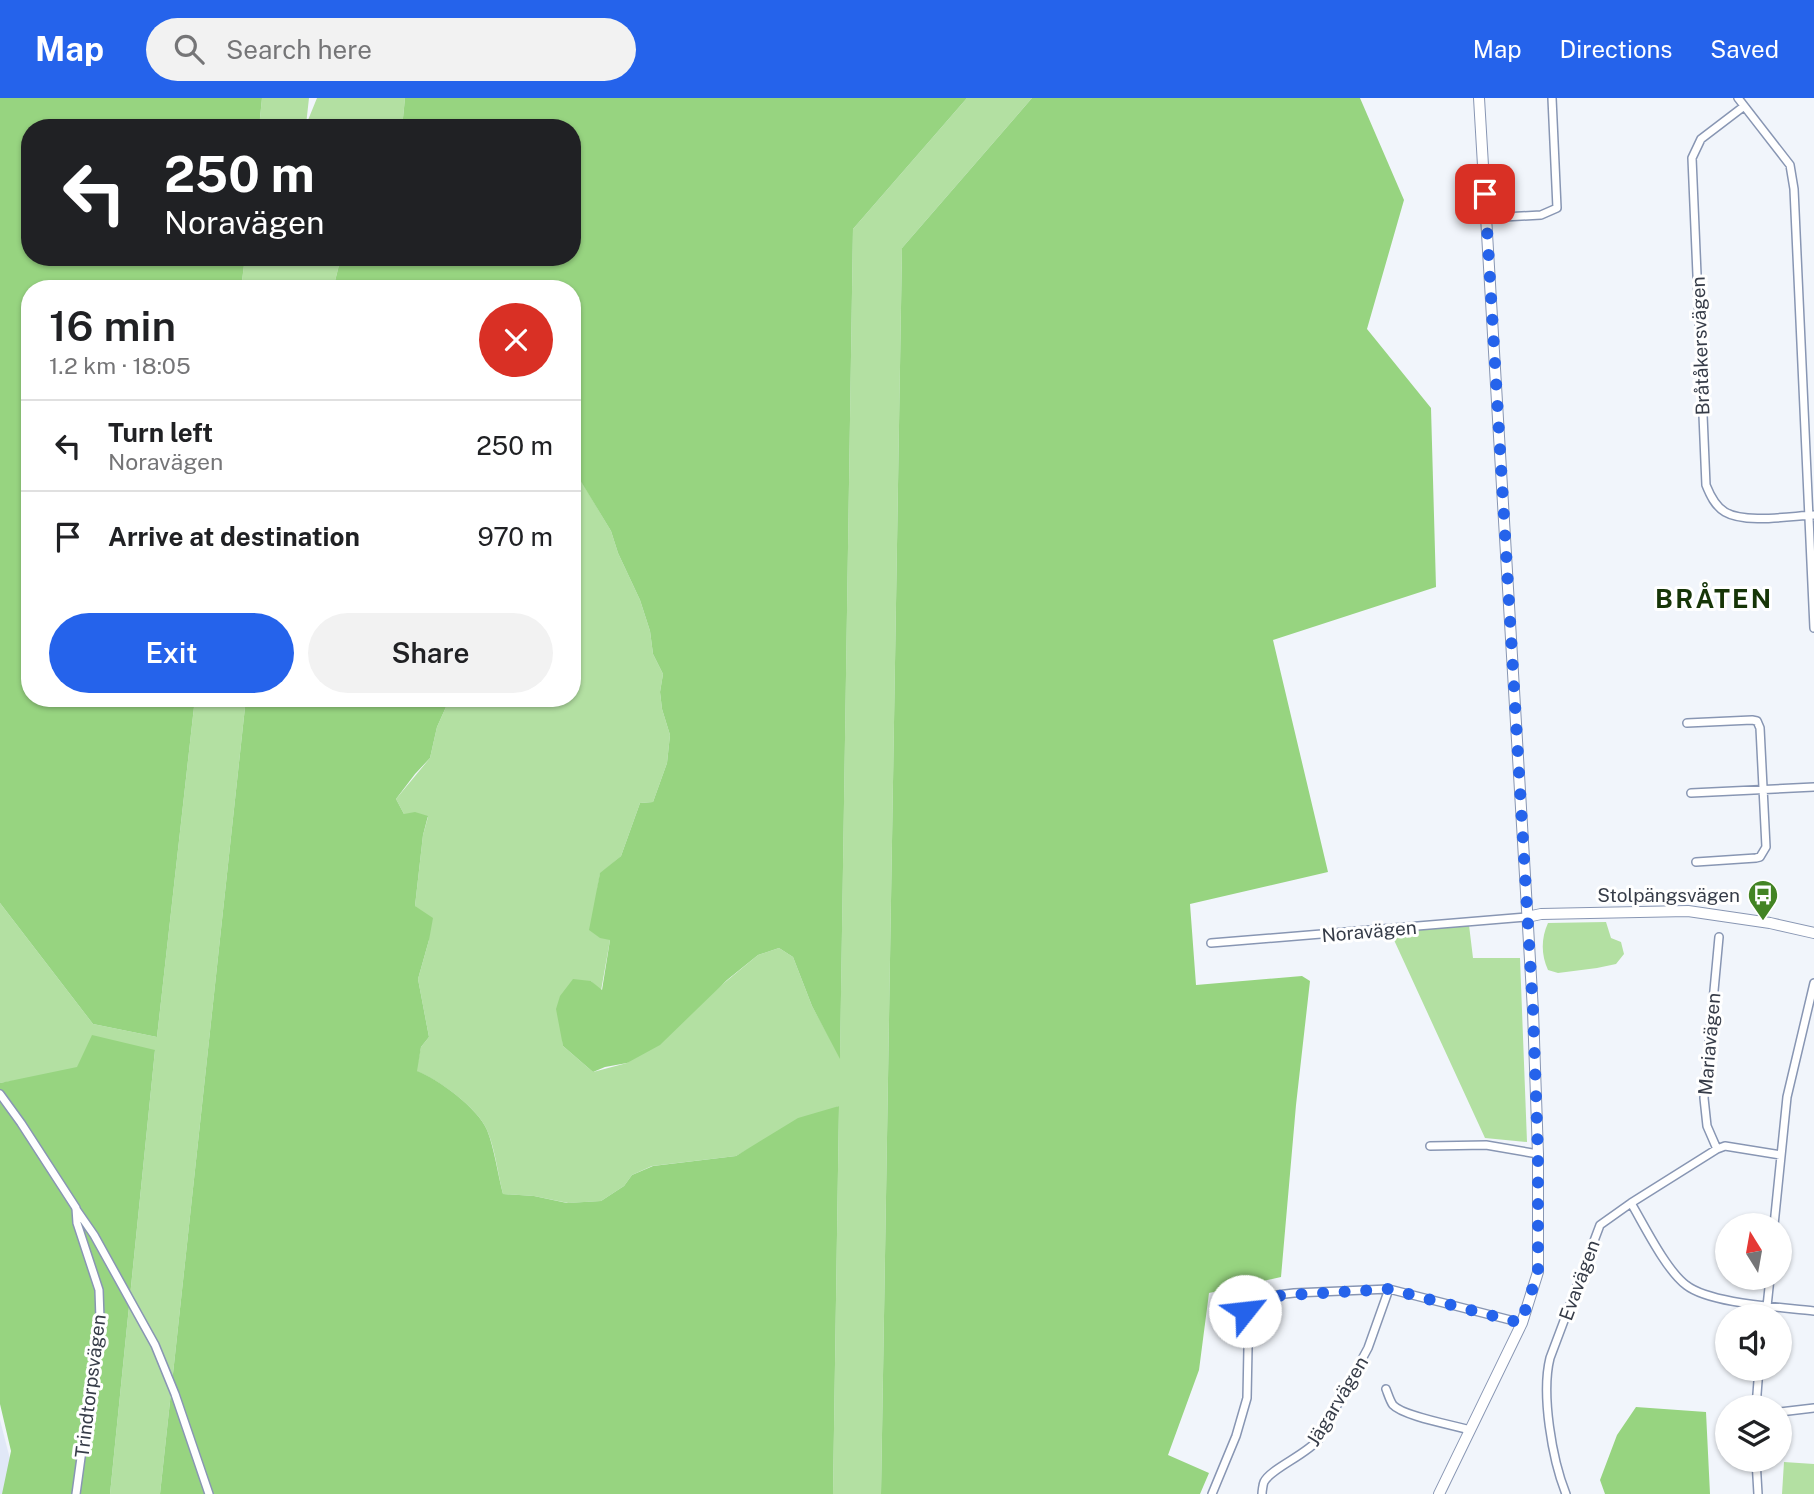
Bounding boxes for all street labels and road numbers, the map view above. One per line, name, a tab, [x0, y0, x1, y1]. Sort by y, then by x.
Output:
street label: Bråtåkersvägen	[1687, 276, 1713, 416]
street label: Noravägen	[1321, 916, 1417, 946]
street label: Mariavägen	[1694, 992, 1724, 1096]
street label: Evavägen	[1554, 1237, 1604, 1323]
street label: Trindtorpsvägen	[70, 1313, 110, 1459]
street label: Jägarvägen	[1302, 1352, 1372, 1450]

